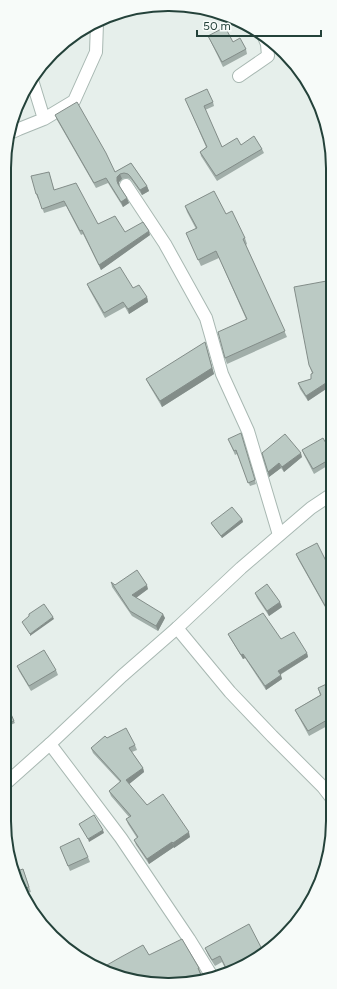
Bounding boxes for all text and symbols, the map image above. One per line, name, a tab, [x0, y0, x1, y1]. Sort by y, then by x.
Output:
scale bar	[197, 12, 321, 38]
text: 50 m	[203, 19, 231, 33]

